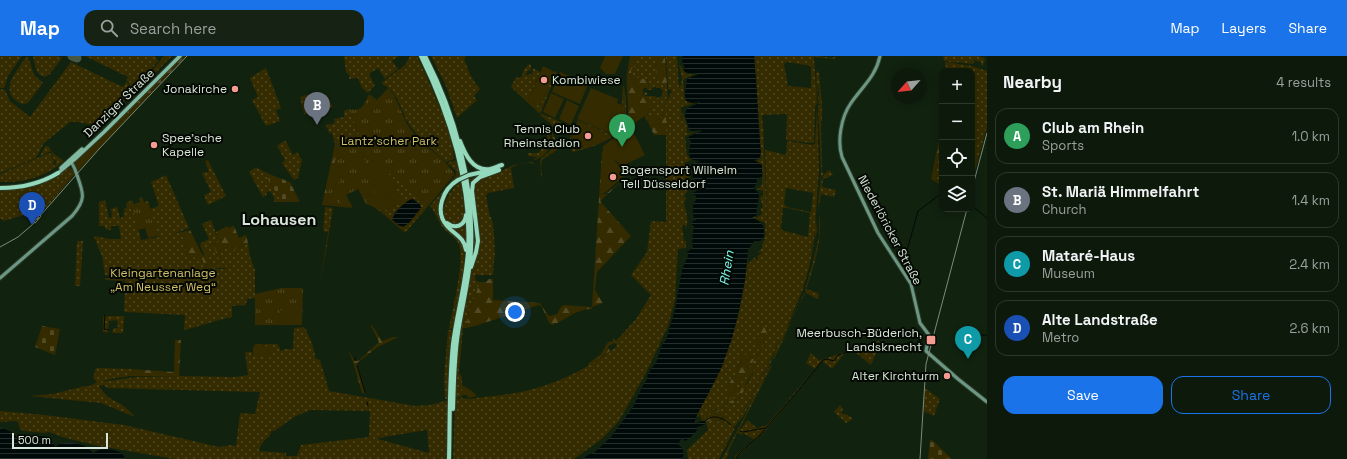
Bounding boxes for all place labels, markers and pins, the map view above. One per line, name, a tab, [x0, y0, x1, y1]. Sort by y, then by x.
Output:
place label: Kombiwiese	[552, 72, 621, 88]
marker: Kombiwiese	[539, 75, 549, 85]
place label: Jonakirche	[163, 81, 227, 97]
marker: Jonakirche	[230, 84, 240, 94]
pin: B	[304, 92, 330, 125]
pin: A	[609, 114, 635, 147]
place label: Tennis Club Rheinstadion	[504, 121, 580, 151]
place label: Spee'sche Kapelle	[162, 130, 222, 160]
marker: Tennis Club Rheinstadion	[583, 131, 593, 141]
marker: Spee'sche Kapelle	[149, 140, 159, 150]
place label: Bogensport Wilhelm Tell Düsseldorf	[621, 162, 737, 192]
marker: Bogensport Wilhelm Tell Düsseldorf	[608, 172, 618, 182]
pin: D	[19, 192, 45, 225]
place label: Meerbusch-Büderich, Landsknecht	[796, 325, 922, 355]
pin: C	[955, 326, 981, 359]
marker: Meerbusch-Büderich, Landsknecht	[925, 334, 937, 346]
place label: Alter Kirchturm	[852, 368, 939, 384]
marker: Alter Kirchturm	[942, 371, 952, 381]

